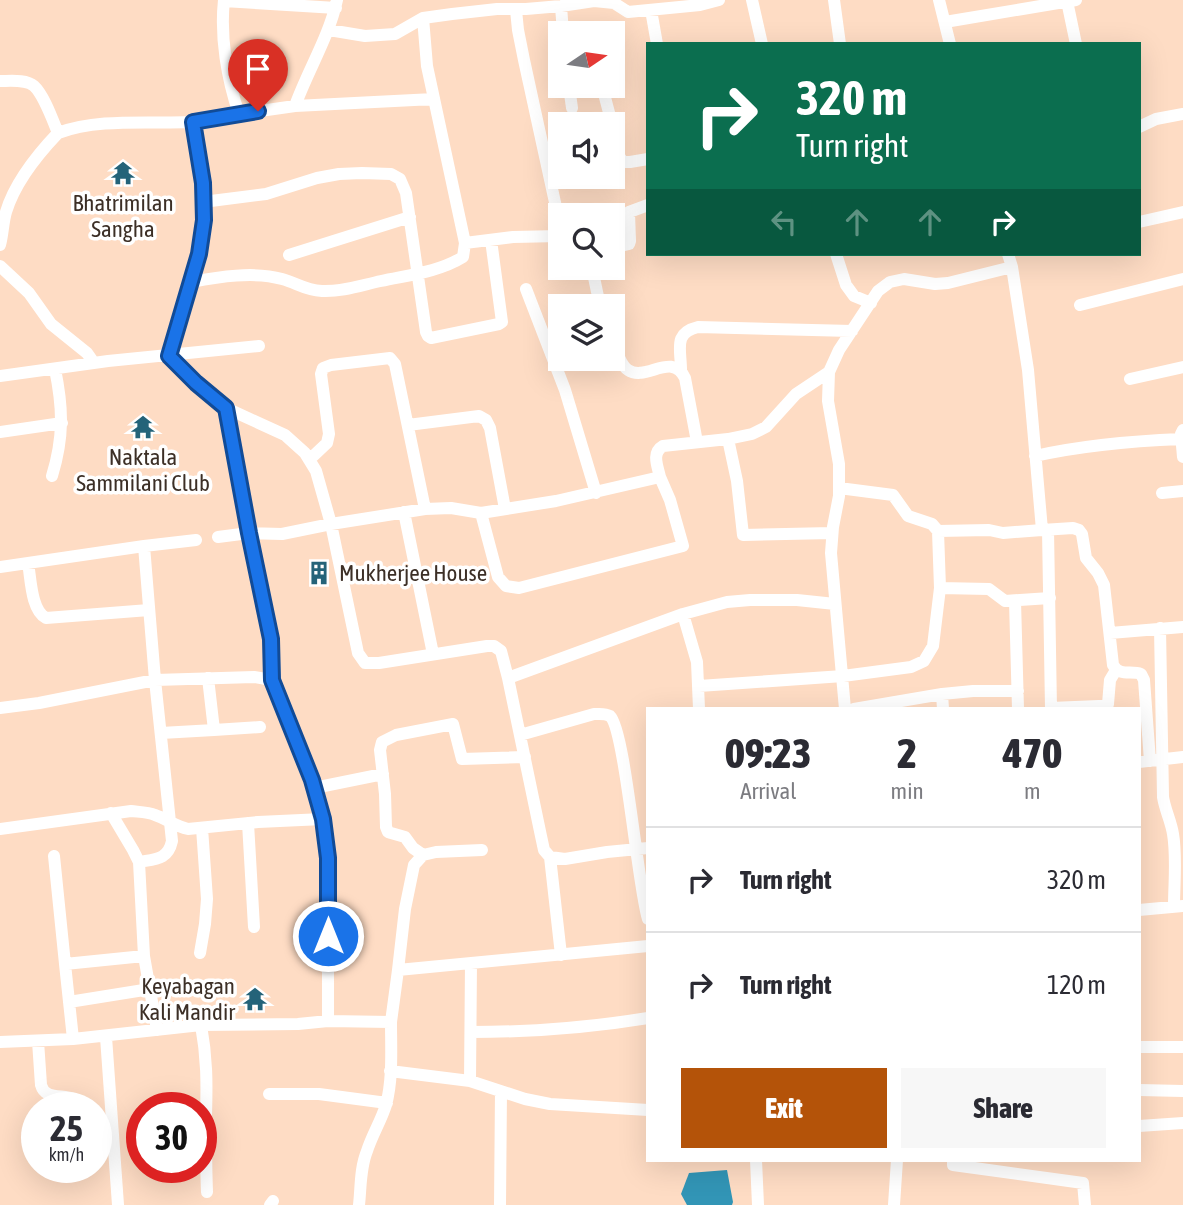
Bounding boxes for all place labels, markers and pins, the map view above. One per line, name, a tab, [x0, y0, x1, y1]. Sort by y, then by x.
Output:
pin	[228, 39, 288, 111]
temple icon: Bhatrimilan Sangha	[109, 159, 137, 187]
place label: Bhatrimilan Sangha	[72, 190, 174, 242]
temple icon: Naktala Sammilani Club	[129, 413, 157, 441]
place label: Naktala Sammilani Club	[76, 444, 210, 496]
building icon: Mukherjee House	[305, 559, 333, 587]
place label: Mukherjee House	[339, 560, 487, 586]
place label: Keyabagan Kali Mandir	[139, 973, 236, 1025]
temple icon: Keyabagan Kali Mandir	[241, 985, 269, 1013]

